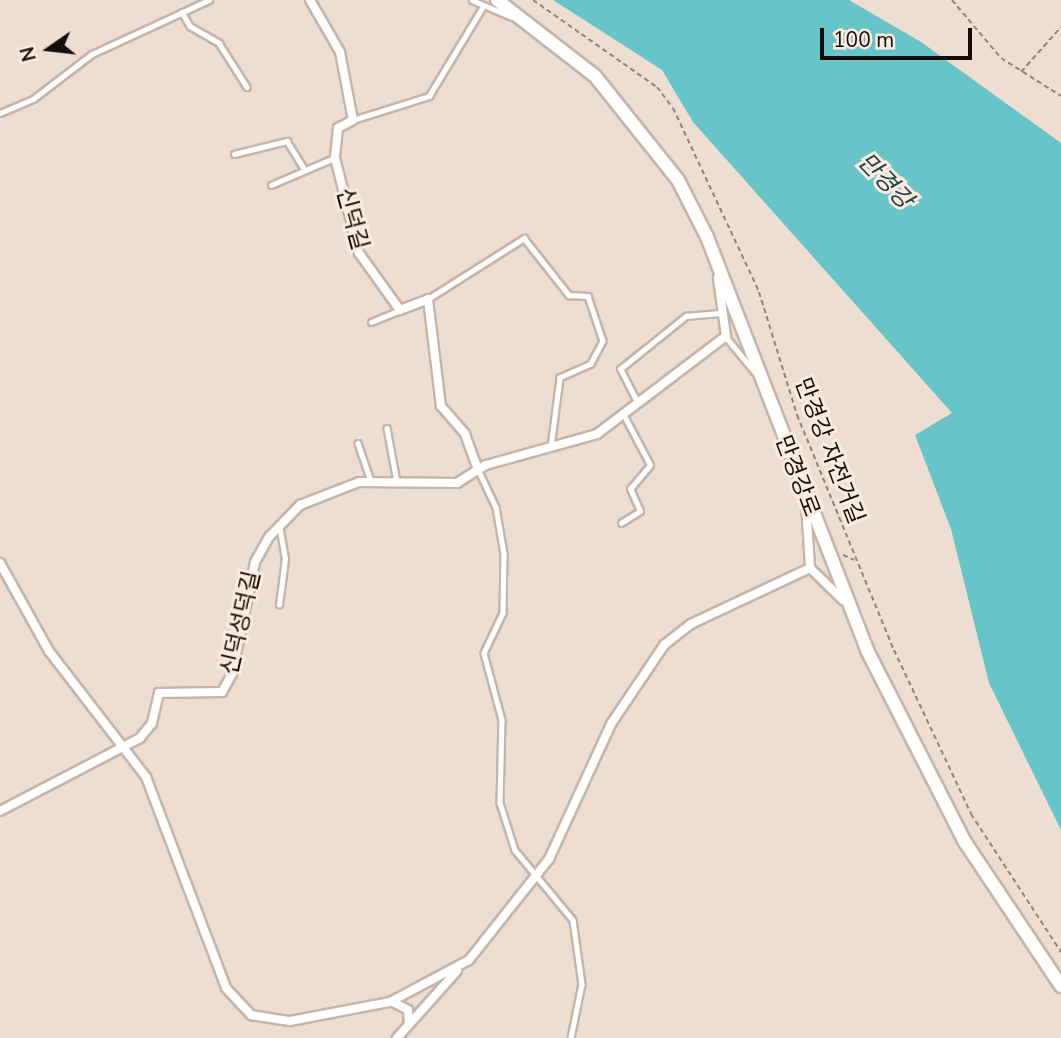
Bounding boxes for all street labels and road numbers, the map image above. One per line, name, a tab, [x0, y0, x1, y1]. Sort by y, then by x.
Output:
street label: 신덕길	[330, 185, 374, 253]
street label: 만경강 자전거길	[789, 374, 869, 528]
street label: 만경강로	[769, 432, 825, 520]
street label: 신덕성덕길	[216, 568, 266, 678]

